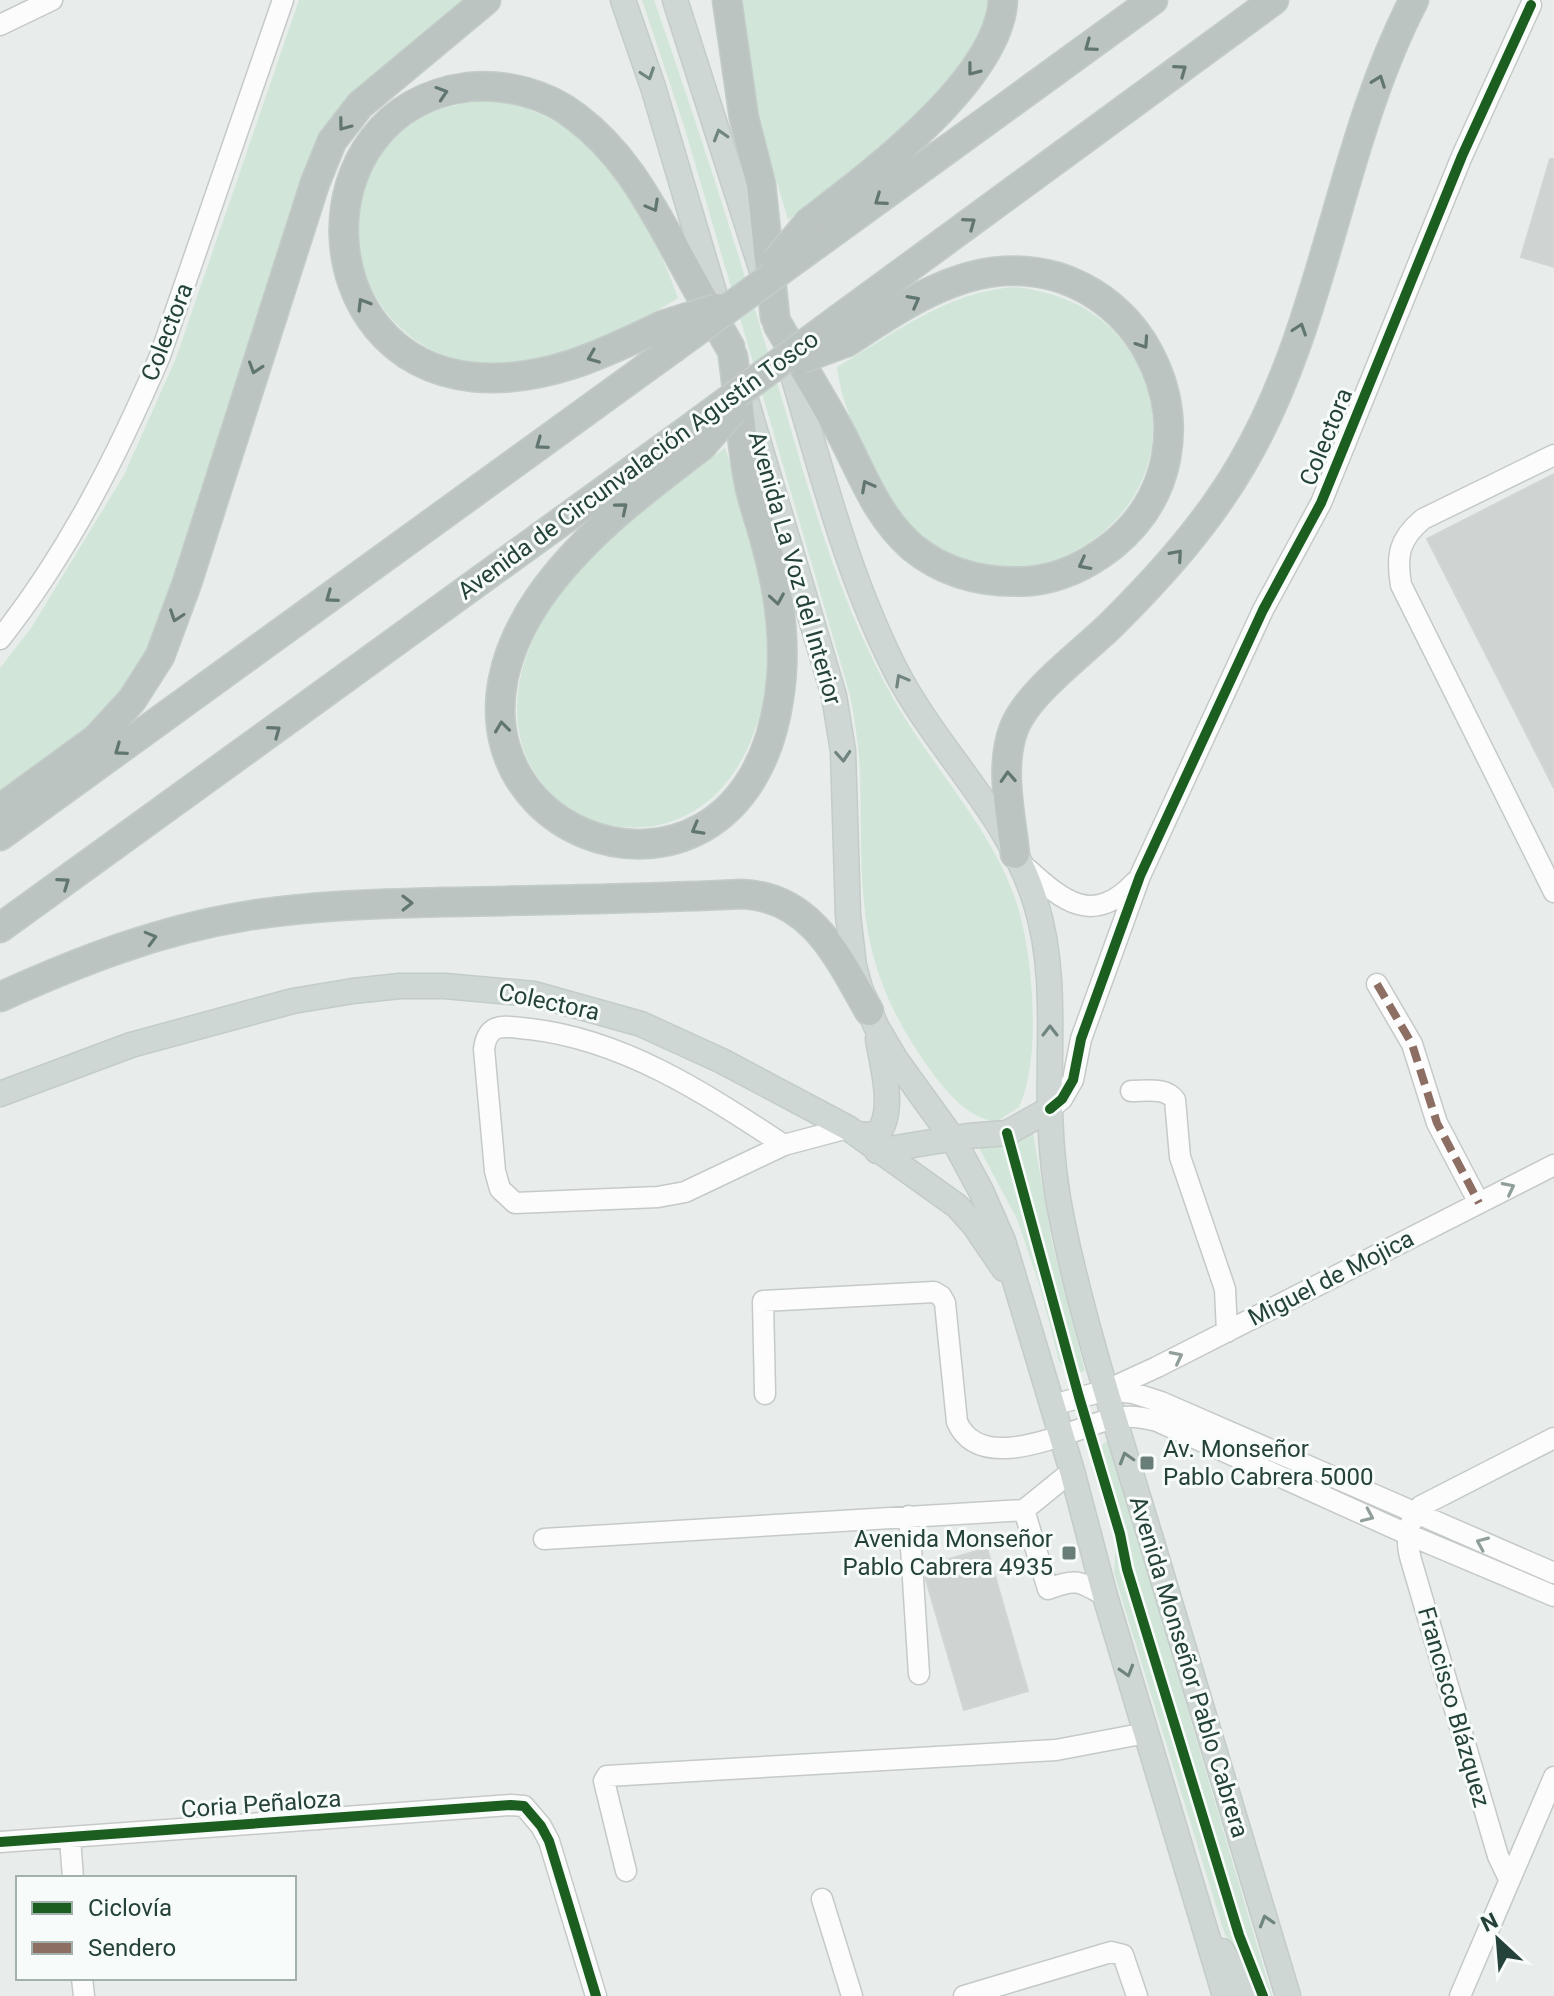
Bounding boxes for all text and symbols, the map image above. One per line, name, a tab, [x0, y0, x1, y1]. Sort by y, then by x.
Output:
one-way arrow	[1084, 37, 1099, 51]
one-way arrow	[969, 62, 983, 76]
one-way arrow	[1172, 65, 1186, 80]
one-way arrow	[639, 66, 655, 80]
one-way arrow	[1369, 75, 1385, 89]
one-way arrow	[435, 87, 449, 103]
one-way arrow	[339, 116, 353, 131]
one-way arrow	[713, 129, 729, 142]
one-way arrow	[874, 190, 888, 204]
one-way arrow	[643, 198, 659, 212]
one-way arrow	[962, 218, 976, 233]
street label: Colectora	[136, 279, 198, 385]
one-way arrow	[905, 296, 920, 311]
one-way arrow	[357, 298, 373, 313]
one-way arrow	[1291, 322, 1307, 336]
street label: Avenida de Circunvalación Agustín Tosco	[452, 325, 824, 605]
one-way arrow	[1133, 334, 1148, 348]
one-way arrow	[587, 348, 601, 364]
one-way arrow	[248, 361, 264, 375]
street label: Colectora	[1294, 384, 1358, 490]
street label: Avenida La Voz del Interior	[743, 428, 847, 708]
one-way arrow	[535, 434, 550, 449]
one-way arrow	[861, 479, 876, 494]
one-way arrow	[613, 503, 628, 518]
one-way arrow	[1167, 550, 1181, 564]
one-way arrow	[1078, 554, 1093, 570]
one-way arrow	[325, 587, 340, 602]
one-way arrow	[768, 592, 785, 606]
one-way arrow	[169, 608, 185, 622]
one-way arrow	[896, 673, 911, 688]
one-way arrow	[494, 720, 511, 733]
one-way arrow	[266, 726, 280, 740]
one-way arrow	[115, 740, 129, 755]
one-way arrow	[834, 750, 851, 763]
one-way arrow	[1000, 770, 1017, 783]
one-way arrow	[691, 819, 706, 834]
one-way arrow	[55, 878, 69, 892]
one-way arrow	[401, 894, 414, 912]
one-way arrow	[143, 931, 157, 947]
street label: Colectora	[496, 978, 602, 1026]
one-way arrow	[1041, 1024, 1059, 1037]
one-way arrow	[1500, 1182, 1515, 1197]
street label: Miguel de Mojica	[1244, 1224, 1418, 1332]
one-way arrow	[1169, 1351, 1184, 1366]
place label: Av. Monseñor Pablo Cabrera 5000	[1163, 1435, 1373, 1491]
one-way arrow	[1120, 1451, 1136, 1465]
marker: Av. Monseñor Pablo Cabrera 5000	[1138, 1454, 1156, 1472]
street label: Avenida Monseñor Pablo Cabrera	[1124, 1493, 1254, 1841]
one-way arrow	[1359, 1506, 1374, 1522]
place label: Avenida Monseñor Pablo Cabrera 4935	[843, 1525, 1053, 1581]
one-way arrow	[1476, 1536, 1490, 1552]
marker: Avenida Monseñor Pablo Cabrera 4935	[1060, 1544, 1078, 1562]
street label: Francisco Blázquez	[1412, 1604, 1496, 1810]
one-way arrow	[1118, 1663, 1134, 1677]
street label: Coria Peñaloza	[180, 1784, 342, 1824]
legend	[16, 1876, 296, 1980]
text: Ciclovía	[88, 1894, 172, 1922]
north arrow	[1458, 1900, 1538, 1980]
text: N	[1477, 1908, 1502, 1937]
one-way arrow	[1259, 1915, 1275, 1929]
text: Sendero	[88, 1934, 176, 1962]

